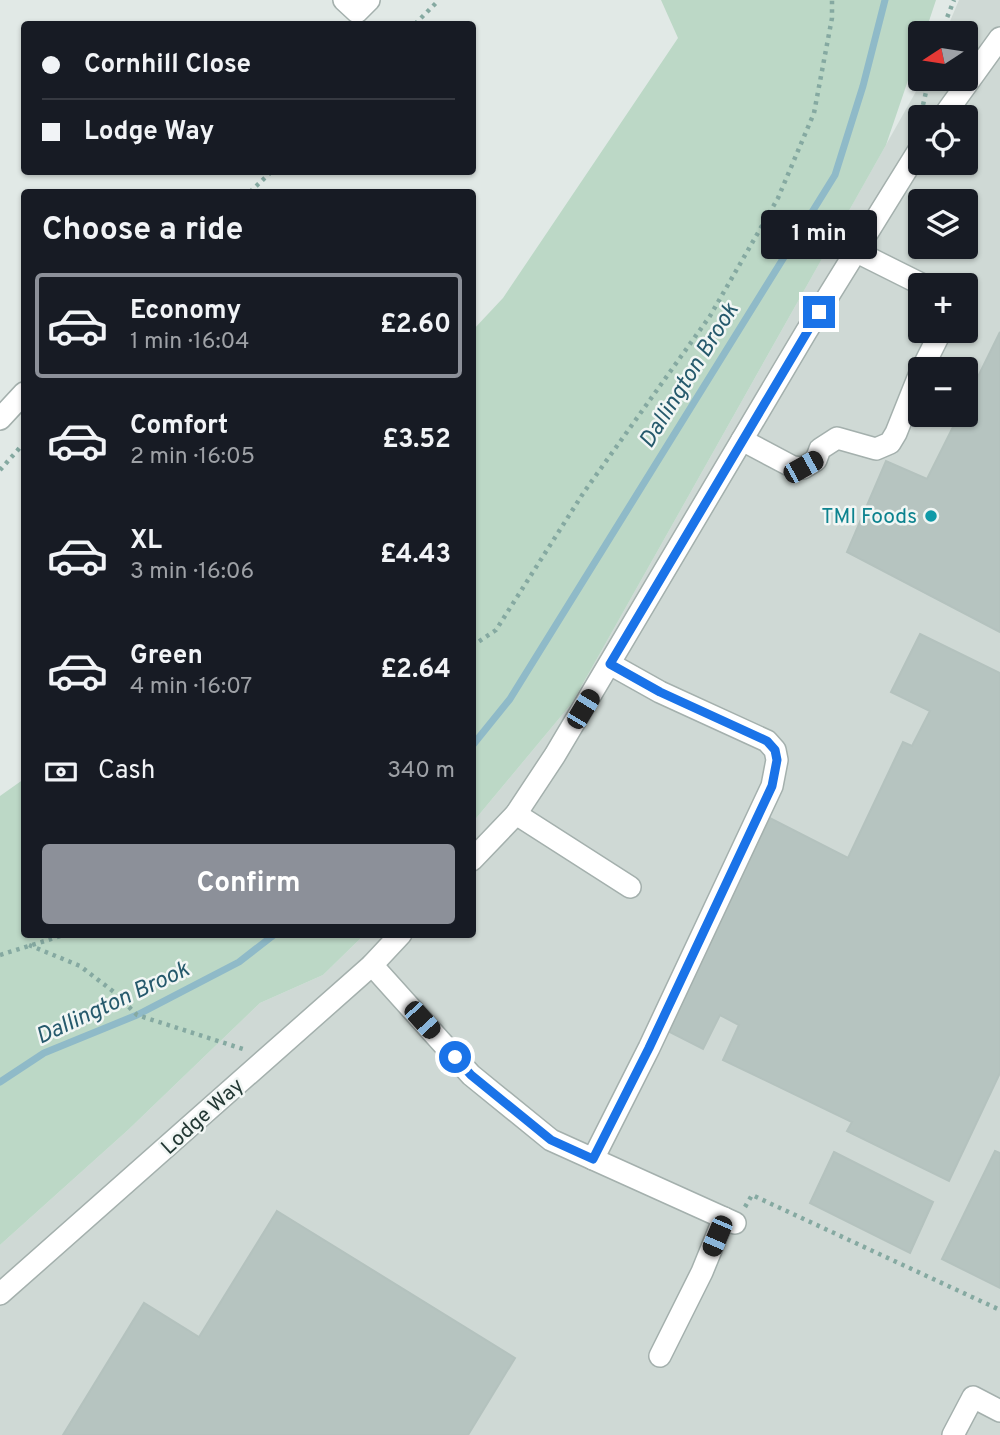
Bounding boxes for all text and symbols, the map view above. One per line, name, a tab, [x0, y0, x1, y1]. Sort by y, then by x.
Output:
north arrow	[908, 21, 978, 91]
map controls	[908, 21, 978, 427]
text: Cornhill Close	[84, 49, 251, 82]
button: locate	[908, 105, 978, 175]
text: Lodge Way	[84, 116, 214, 149]
button: layers	[908, 189, 978, 259]
callout: 1 min	[761, 210, 877, 260]
text: Choose a ride	[42, 211, 243, 251]
text: 1 min	[791, 220, 847, 249]
button: +	[908, 273, 978, 343]
icon: car	[46, 294, 109, 357]
text: Economy	[130, 295, 241, 328]
route end	[803, 296, 835, 328]
water label: Dallington Brook	[634, 298, 747, 454]
text: £2.60	[380, 309, 451, 342]
text: 1 min · 16:04	[130, 328, 250, 357]
button: −	[908, 357, 978, 427]
icon: car	[46, 409, 109, 472]
text: Comfort	[130, 410, 228, 443]
text: £3.52	[382, 424, 451, 457]
text: 2 min · 16:05	[130, 443, 255, 472]
car	[780, 448, 827, 486]
place label: TMI Foods	[821, 504, 917, 531]
marker: TMI Foods	[923, 508, 939, 524]
icon: car	[46, 524, 109, 587]
text: XL	[130, 525, 162, 558]
text: £4.43	[380, 539, 451, 572]
text: 3 min · 16:06	[130, 558, 254, 587]
icon: car	[46, 639, 109, 702]
text: Green	[130, 640, 203, 673]
text: £2.64	[380, 654, 451, 687]
text: 4 min · 16:07	[130, 673, 252, 702]
car	[564, 686, 603, 732]
icon: cash	[42, 753, 80, 791]
text: Cash	[98, 755, 155, 788]
text: 340 m	[387, 757, 455, 786]
button: Confirm	[42, 844, 455, 924]
water label: Dallington Brook	[32, 956, 195, 1052]
car	[401, 997, 444, 1043]
route start	[439, 1041, 471, 1073]
street label: Lodge Way	[156, 1073, 250, 1161]
car	[700, 1213, 735, 1259]

